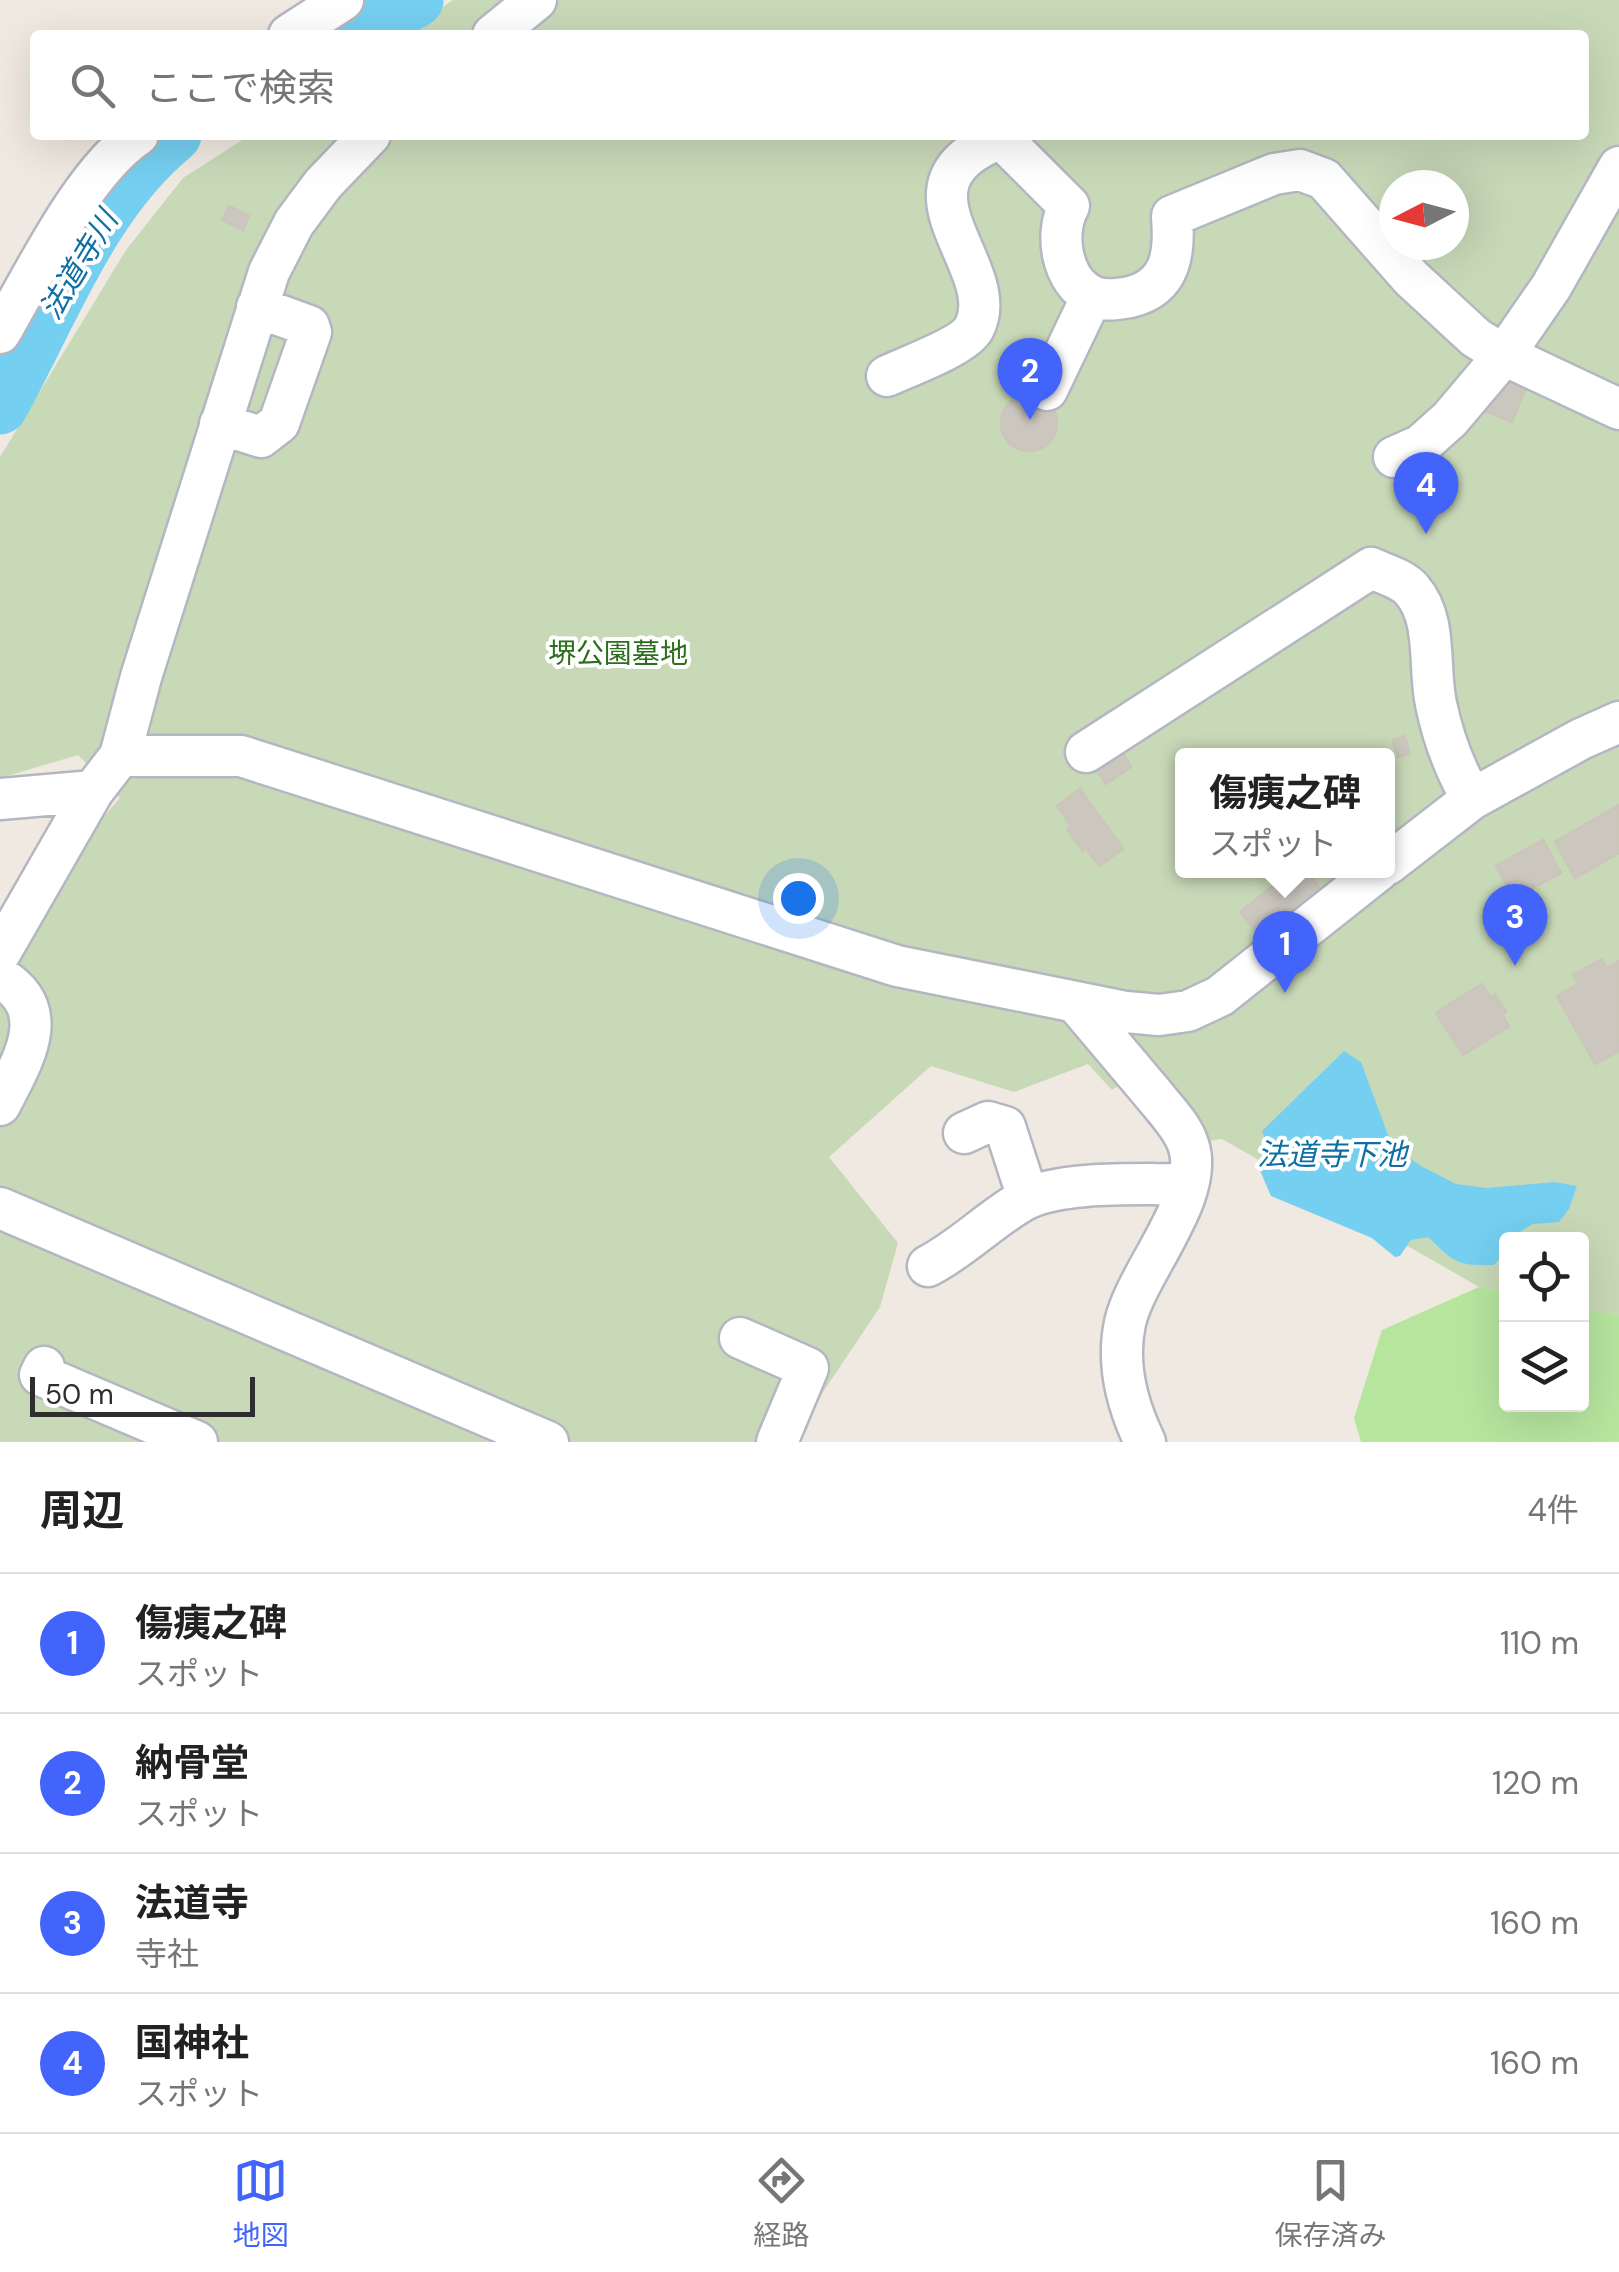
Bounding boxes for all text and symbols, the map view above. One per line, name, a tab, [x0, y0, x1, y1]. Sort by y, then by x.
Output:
search box	[30, 30, 1589, 140]
icon: search	[65, 58, 120, 113]
text: ここで検索	[145, 63, 335, 113]
north arrow	[1379, 170, 1469, 260]
water label: 法道寺川	[31, 201, 128, 326]
pin: 2	[998, 338, 1062, 420]
pin: 4	[1394, 452, 1458, 534]
park label: 堺公園墓地	[548, 635, 688, 672]
popup	[1175, 748, 1395, 878]
text: 傷痍之碑	[1209, 768, 1361, 818]
text: スポット	[1209, 823, 1337, 865]
your location	[773, 873, 824, 924]
pin: 3	[1482, 884, 1548, 966]
pin: 1	[1252, 910, 1318, 993]
water label: 法道寺下池	[1257, 1135, 1410, 1174]
map controls	[1499, 1232, 1589, 1412]
button: locate	[1499, 1232, 1589, 1322]
button: layers	[1499, 1322, 1589, 1412]
scale bar	[30, 1372, 255, 1416]
text: 50 m	[45, 1376, 114, 1413]
text: 周辺	[40, 1483, 124, 1538]
text: 4件	[1528, 1489, 1579, 1531]
text: 傷痍之碑	[135, 1598, 287, 1648]
text: 1	[67, 1622, 78, 1664]
text: 110 m	[1500, 1622, 1579, 1664]
text: スポット	[135, 1653, 263, 1695]
text: 納骨堂	[135, 1738, 249, 1788]
text: 2	[63, 1762, 82, 1804]
text: 120 m	[1492, 1762, 1579, 1804]
text: スポット	[135, 1793, 263, 1835]
text: 法道寺	[135, 1878, 249, 1928]
text: 3	[63, 1902, 82, 1944]
text: 160 m	[1490, 1902, 1579, 1944]
text: 寺社	[135, 1933, 199, 1975]
text: 国神社	[135, 2018, 249, 2068]
text: 4	[62, 2042, 83, 2084]
text: 160 m	[1490, 2042, 1579, 2084]
text: スポット	[135, 2073, 263, 2115]
tab: 地図	[232, 2153, 289, 2254]
tab: 経路	[753, 2153, 810, 2254]
tab: 保存済み	[1274, 2153, 1387, 2254]

